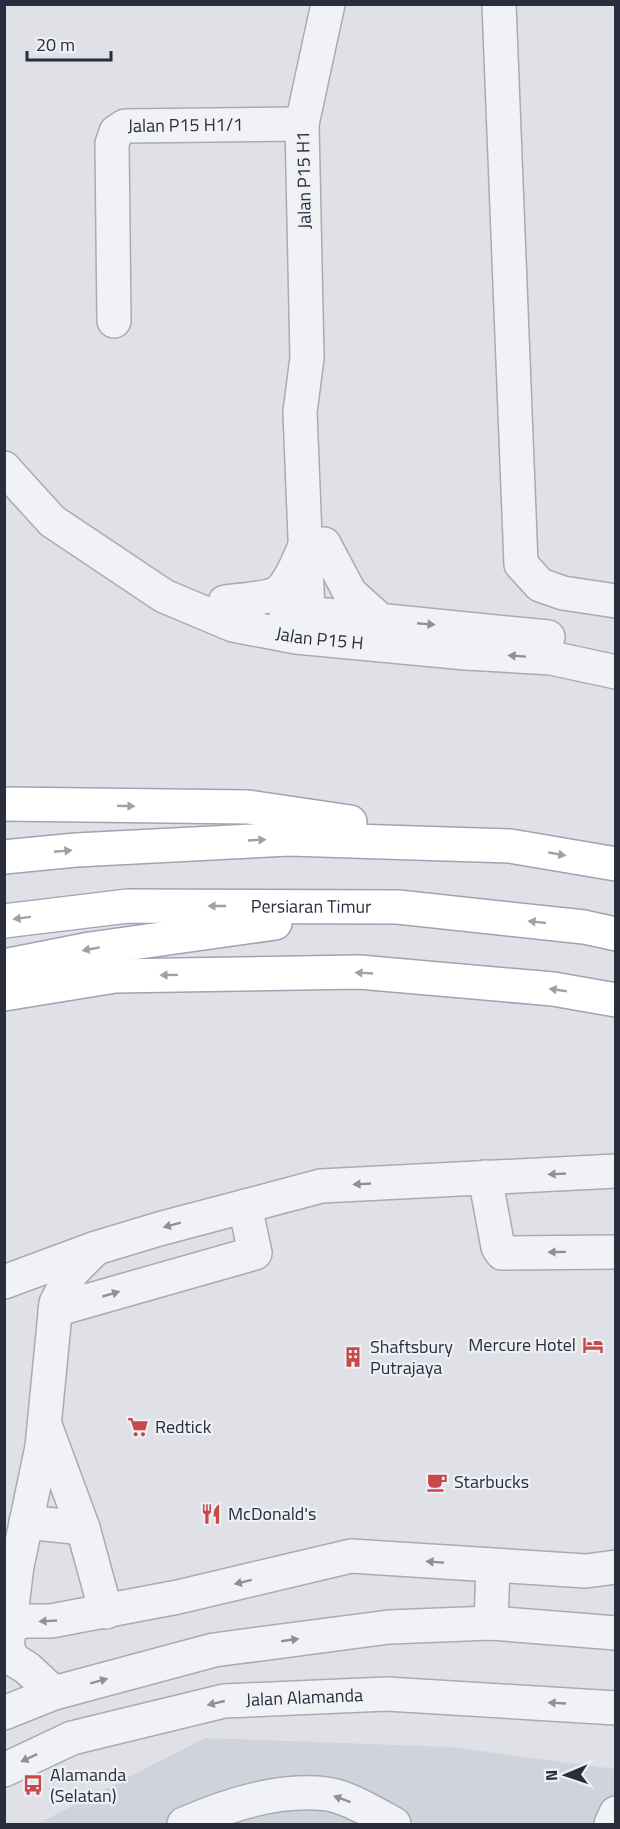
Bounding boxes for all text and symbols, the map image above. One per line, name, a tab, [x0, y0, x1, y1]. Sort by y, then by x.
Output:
scale bar	[27, 24, 111, 62]
text: 20 m	[36, 31, 75, 58]
street label: Jalan P15 H1/1	[128, 111, 244, 139]
street label: Jalan P15 H1	[289, 131, 318, 229]
street label: Jalan P15 H	[274, 619, 365, 656]
one-way arrow	[417, 619, 436, 629]
one-way arrow	[507, 652, 526, 661]
one-way arrow	[116, 801, 135, 810]
one-way arrow	[248, 836, 267, 845]
one-way arrow	[53, 846, 72, 856]
one-way arrow	[547, 850, 566, 859]
street label: Persiaran Timur	[251, 892, 371, 920]
one-way arrow	[207, 901, 226, 911]
one-way arrow	[13, 914, 32, 923]
one-way arrow	[527, 917, 546, 927]
one-way arrow	[81, 945, 100, 954]
one-way arrow	[354, 968, 373, 977]
one-way arrow	[159, 970, 178, 980]
one-way arrow	[548, 985, 567, 994]
one-way arrow	[548, 1170, 567, 1179]
one-way arrow	[353, 1180, 372, 1189]
one-way arrow	[163, 1221, 182, 1231]
one-way arrow	[548, 1248, 567, 1257]
one-way arrow	[102, 1289, 120, 1298]
place label: Mercure Hotel	[468, 1331, 576, 1358]
place label: Shaftsbury Putrajaya	[370, 1333, 453, 1381]
hotel icon: Mercure Hotel	[581, 1333, 605, 1357]
building icon: Shaftsbury Putrajaya	[341, 1345, 365, 1369]
place label: Redtick	[155, 1413, 212, 1440]
supermarket icon: Redtick	[126, 1415, 150, 1439]
place label: Starbucks	[454, 1468, 529, 1495]
cafe icon: Starbucks	[425, 1470, 449, 1494]
place label: McDonald's	[228, 1500, 316, 1527]
restaurant icon: McDonald's	[199, 1502, 223, 1526]
one-way arrow	[425, 1557, 444, 1566]
one-way arrow	[234, 1577, 252, 1587]
one-way arrow	[39, 1616, 58, 1625]
one-way arrow	[280, 1635, 299, 1645]
one-way arrow	[90, 1675, 109, 1685]
street label: Jalan Alamanda	[245, 1681, 364, 1713]
one-way arrow	[548, 1698, 567, 1707]
one-way arrow	[207, 1699, 225, 1709]
north arrow	[536, 1745, 596, 1805]
one-way arrow	[21, 1753, 38, 1762]
place label: Alamanda (Selatan)	[50, 1761, 126, 1809]
text: N	[539, 1770, 563, 1781]
bus stop icon: Alamanda (Selatan)	[21, 1773, 45, 1797]
one-way arrow	[333, 1794, 351, 1803]

